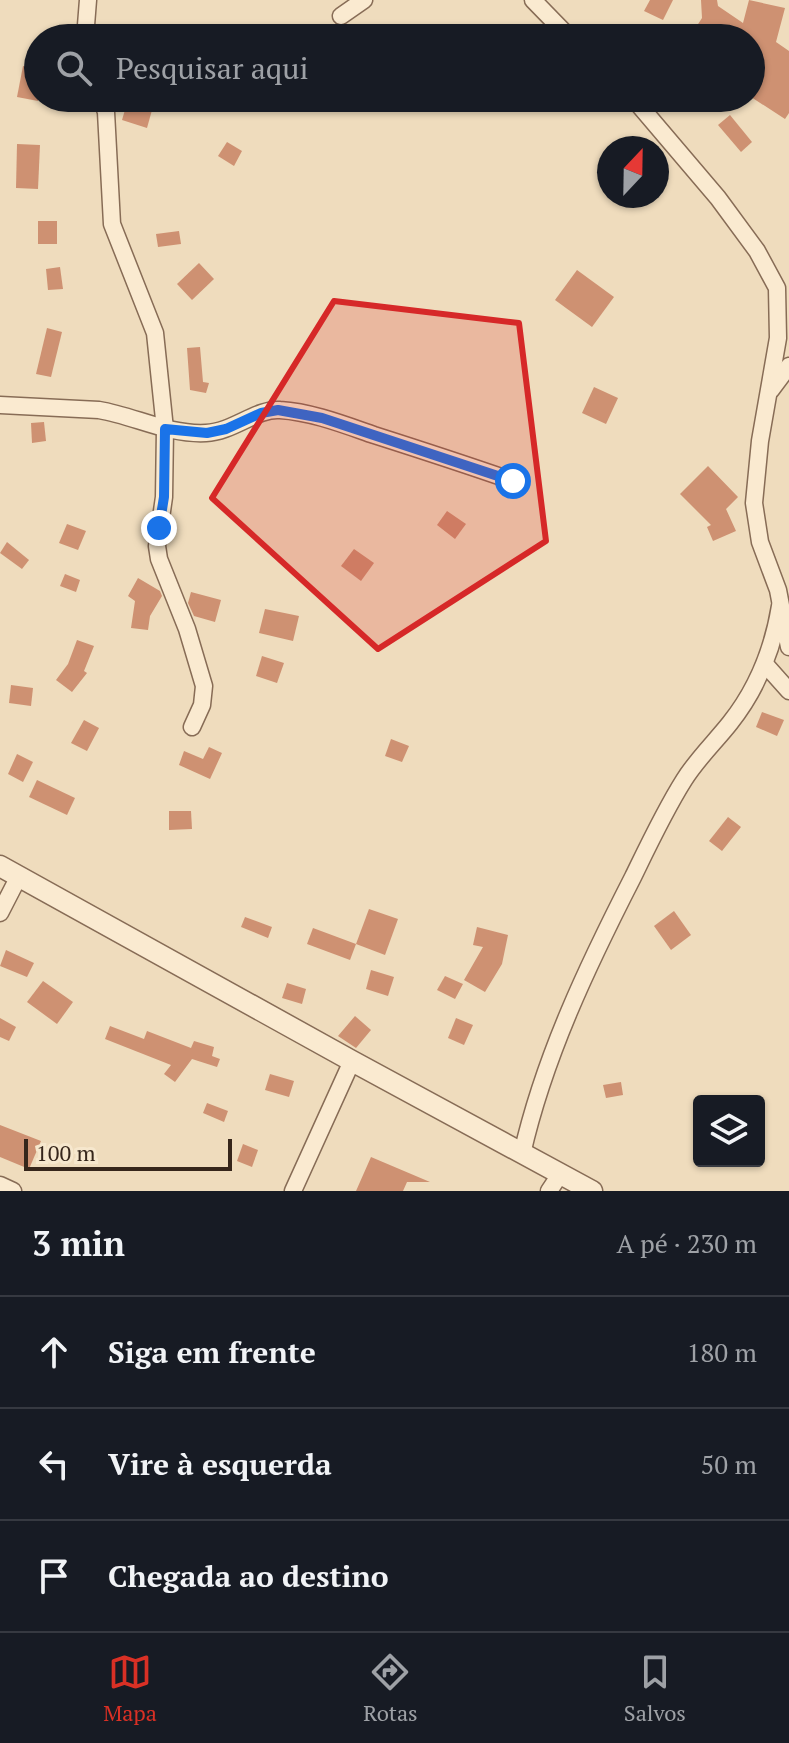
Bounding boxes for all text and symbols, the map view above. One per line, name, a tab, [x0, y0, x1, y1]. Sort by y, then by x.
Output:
search box	[24, 24, 765, 112]
icon: search	[52, 46, 96, 90]
text: Pesquisar aqui	[116, 48, 309, 88]
north arrow	[597, 136, 669, 208]
route start	[495, 463, 531, 499]
route end	[141, 510, 177, 546]
map controls	[693, 1095, 765, 1167]
button: layers	[693, 1095, 765, 1167]
scale bar	[24, 1135, 232, 1171]
text: 100 m	[36, 1138, 96, 1167]
text: 3 min	[32, 1221, 125, 1266]
text: A pé · 230 m	[616, 1226, 757, 1260]
icon: ahead	[32, 1330, 76, 1374]
text: Siga em frente	[108, 1332, 316, 1372]
text: 180 m	[687, 1335, 757, 1369]
icon: left	[32, 1442, 76, 1486]
text: Vire à esquerda	[108, 1444, 332, 1484]
text: 50 m	[701, 1447, 757, 1481]
icon: arrive	[32, 1554, 76, 1598]
text: Chegada ao destino	[108, 1556, 389, 1596]
tab: Mapa	[103, 1650, 157, 1727]
tab: Rotas	[363, 1650, 418, 1727]
tab: Salvos	[624, 1650, 686, 1727]

